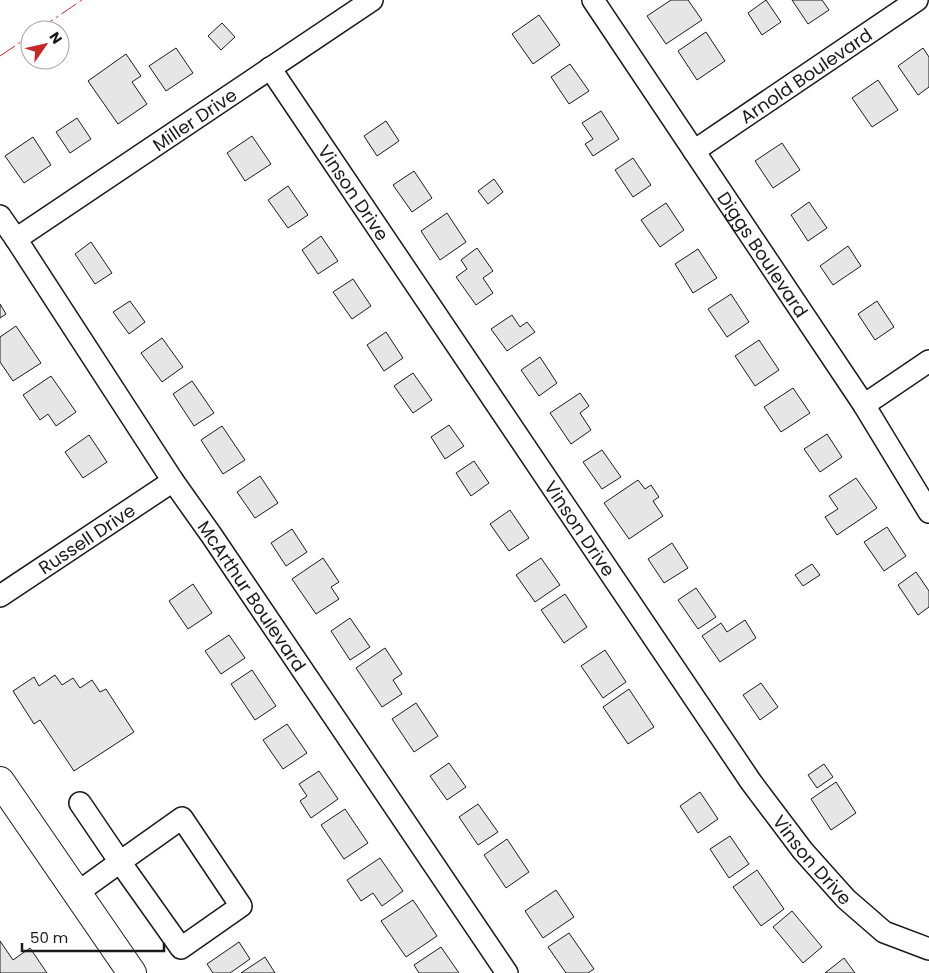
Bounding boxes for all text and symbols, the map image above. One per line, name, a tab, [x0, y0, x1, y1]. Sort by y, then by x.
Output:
north arrow	[20, 20, 70, 70]
street label: Arnold Boulevard	[735, 22, 877, 129]
text: N	[45, 28, 67, 48]
street label: Miller Drive	[147, 82, 242, 156]
street label: Vinson Drive	[313, 140, 395, 245]
street label: Diggs Boulevard	[712, 186, 814, 322]
street label: Vinson Drive	[539, 475, 621, 581]
street label: Russell Drive	[33, 497, 140, 580]
street label: McArthur Boulevard	[192, 515, 312, 676]
street label: Vinson Drive	[767, 809, 858, 910]
scale bar	[22, 920, 165, 952]
text: 50 m	[30, 927, 68, 948]

